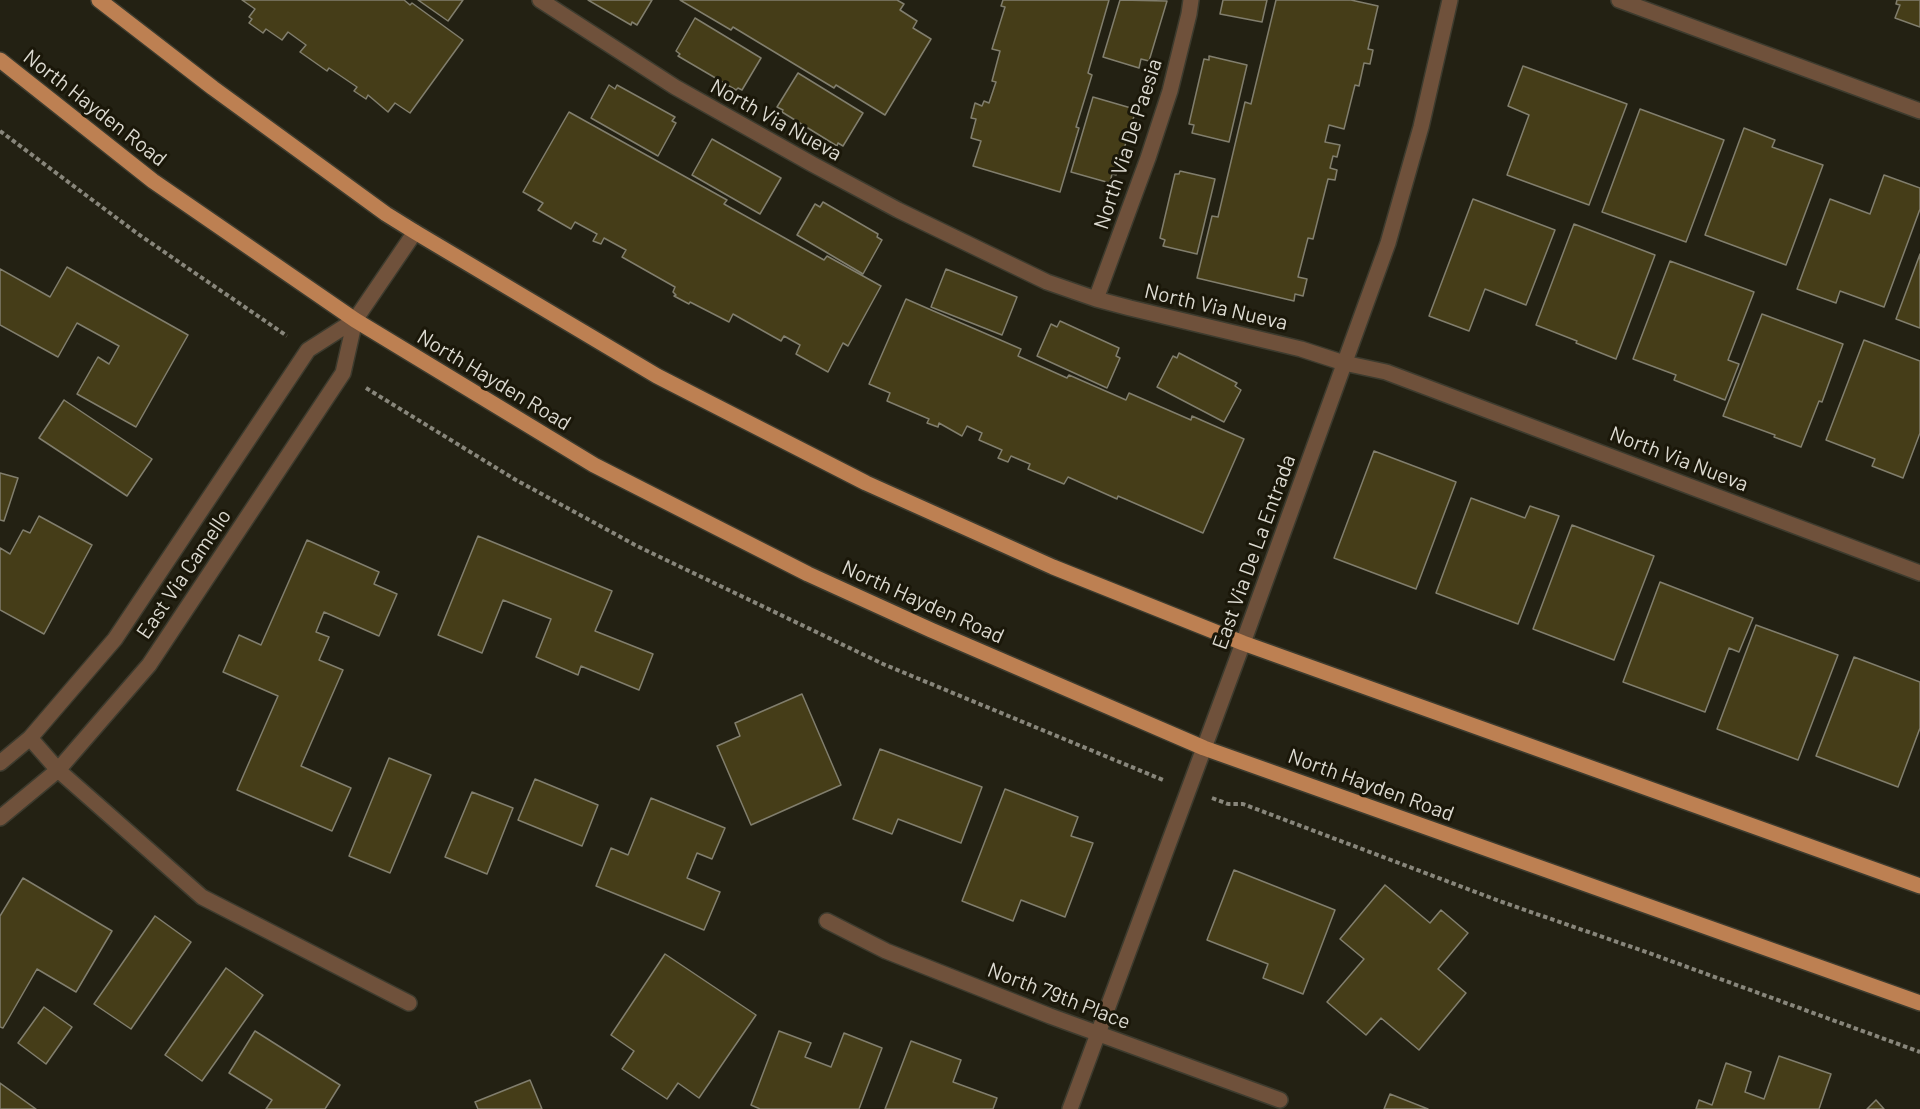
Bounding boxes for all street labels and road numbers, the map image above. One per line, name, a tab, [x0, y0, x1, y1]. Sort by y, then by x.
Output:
street label: North Hayden Road	[18, 44, 172, 172]
street label: North Via De Paesia	[1089, 55, 1167, 233]
street label: North Via Nueva	[706, 74, 846, 166]
street label: North Via Nueva	[1142, 278, 1290, 336]
street label: North Hayden Road	[413, 324, 575, 436]
street label: North Via Nueva	[1606, 421, 1752, 497]
street label: East Via De La Entrada	[1207, 451, 1301, 653]
street label: East Via Camello	[131, 504, 237, 644]
street label: North Hayden Road	[838, 555, 1008, 649]
street label: North Hayden Road	[1284, 743, 1458, 827]
street label: North 79th Place	[984, 957, 1134, 1035]

